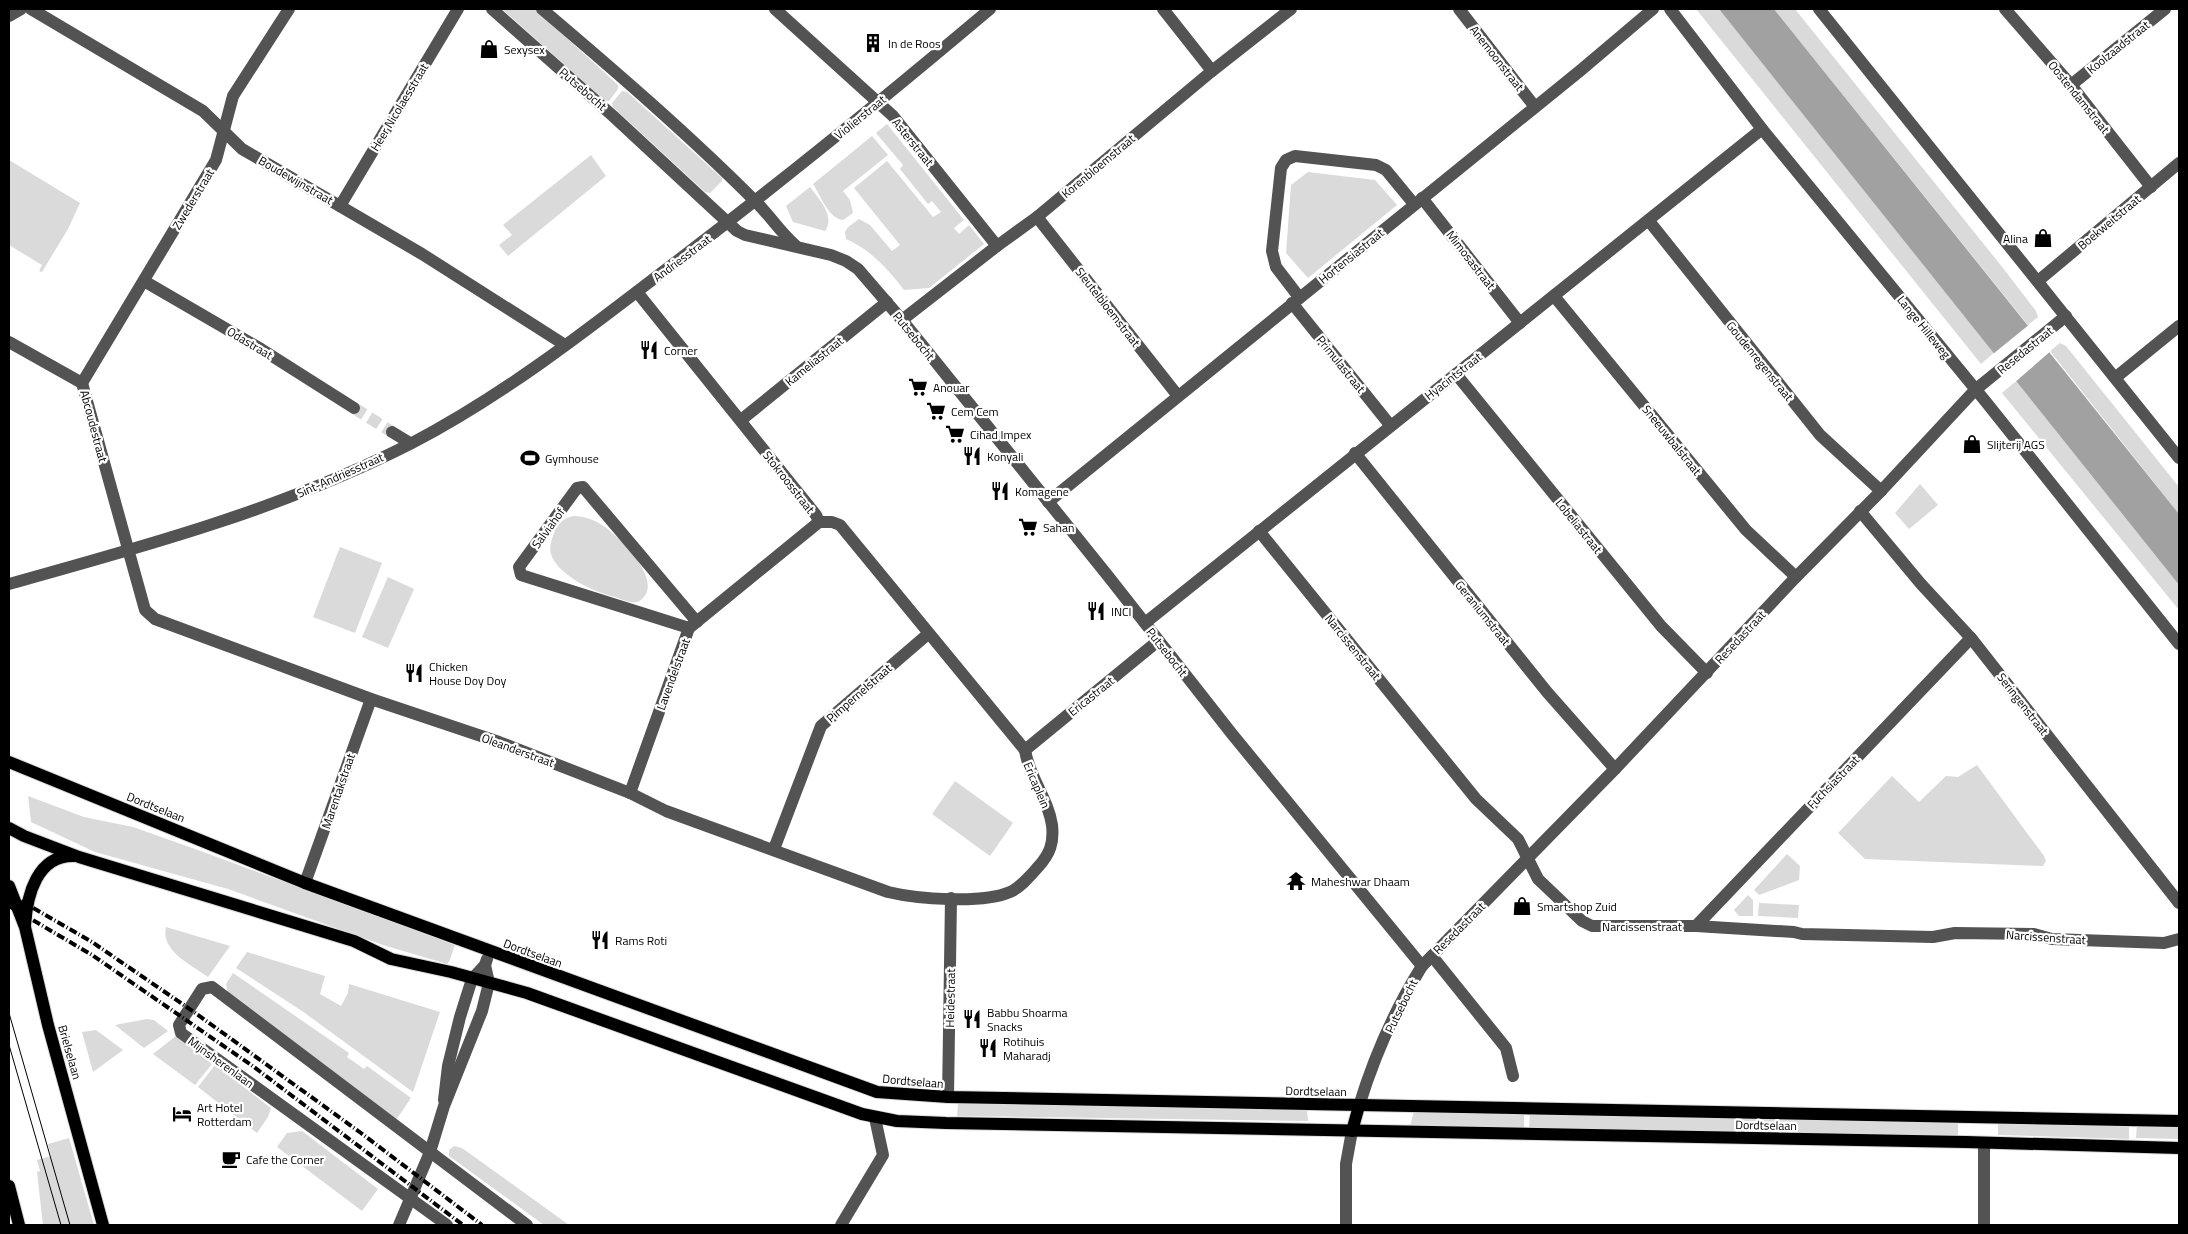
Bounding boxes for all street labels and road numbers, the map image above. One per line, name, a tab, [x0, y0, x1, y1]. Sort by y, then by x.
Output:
street label: Koolzaadstraat	[2082, 15, 2154, 78]
street label: Anemoonstraat	[1465, 21, 1529, 96]
street label: Oostendamstraat	[2044, 56, 2115, 138]
street label: Heer Nicolaesstraat	[365, 59, 433, 155]
street label: Putsebocht	[555, 63, 612, 116]
street label: Violierstraat	[830, 90, 891, 144]
street label: Asterstraat	[888, 114, 939, 171]
street label: Korenbloemstraat	[1057, 129, 1140, 203]
street label: Boudewijnstraat	[255, 151, 338, 209]
street label: Zwederstraat	[167, 164, 219, 233]
street label: Boekweitstraat	[2073, 189, 2145, 254]
street label: Hortensiastraat	[1314, 223, 1389, 288]
street label: Mimosastraat	[1442, 226, 1501, 294]
street label: Andriesstraat	[649, 229, 716, 286]
street label: Sleutelbloemstraat	[1071, 263, 1146, 351]
street label: Lange Hilleweg	[1892, 291, 1956, 363]
street label: Putsebocht	[888, 308, 940, 365]
street label: Goudenregenstraat	[1722, 317, 1799, 406]
street label: Resedastraat	[1993, 321, 2058, 379]
street label: Odastraat	[223, 322, 277, 365]
street label: Kameliastraat	[781, 331, 848, 391]
street label: Primulastraat	[1312, 331, 1371, 398]
street label: Hyacintstraat	[1420, 347, 1486, 405]
street label: Abcoudestraat	[75, 388, 113, 465]
street label: Sneeuwbalstraat	[1638, 401, 1707, 480]
street label: Sint-Andriesstraat	[294, 447, 387, 503]
street label: Stokroosstraat	[758, 447, 820, 518]
street label: Lobeliastraat	[1551, 494, 1608, 558]
street label: Salviahof	[527, 504, 569, 552]
street label: Geraniumstraat	[1451, 576, 1516, 650]
street label: Resedastraat	[1710, 605, 1771, 668]
street label: Narcissenstraat	[1320, 610, 1386, 685]
street label: Putsebocht	[1142, 623, 1193, 681]
street label: Lavendelstraat	[651, 635, 695, 713]
street label: Pimpernelstraat	[822, 658, 897, 727]
street label: Seringenstraat	[1993, 669, 2054, 740]
street label: Ericastraat	[1064, 671, 1119, 721]
street label: Oleanderstraat	[479, 728, 558, 772]
street label: Marentakstraat	[316, 750, 360, 831]
street label: Fuchsiastraat	[1802, 750, 1864, 813]
street label: Ericaplein	[1019, 759, 1055, 811]
street label: Dordtselaan	[124, 787, 188, 827]
street label: Resedastraat	[1428, 897, 1490, 959]
street label: Narcissenstraat	[1602, 917, 1683, 936]
street label: Narcissenstraat	[2005, 925, 2087, 949]
street label: Dordtselaan	[501, 934, 565, 972]
street label: Heidestraat	[940, 967, 960, 1028]
street label: Putsebocht	[1380, 975, 1423, 1036]
street label: Brielselaan	[53, 1023, 87, 1081]
street label: Mijnsherenlaan	[184, 1031, 258, 1093]
street label: Dordtselaan	[882, 1069, 944, 1093]
street label: Dordtselaan	[1285, 1081, 1347, 1101]
street label: Dordtselaan	[1735, 1115, 1797, 1135]

